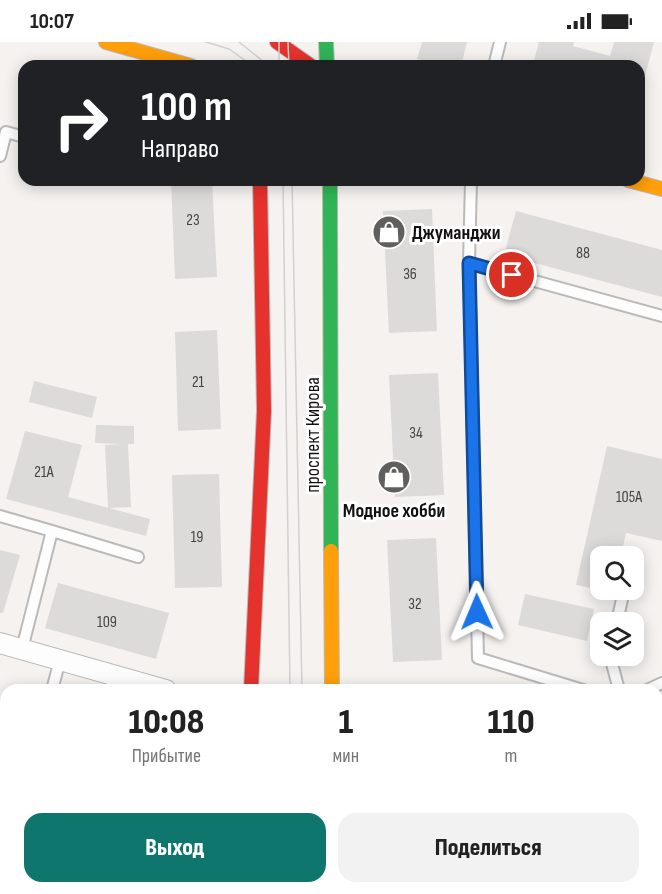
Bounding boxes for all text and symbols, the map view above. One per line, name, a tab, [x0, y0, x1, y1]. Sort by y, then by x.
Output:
text: 10:07	[30, 8, 74, 35]
text: 100 m	[141, 82, 232, 133]
icon: right	[42, 84, 120, 162]
text: Направо	[141, 133, 219, 165]
house number: 23	[186, 211, 200, 230]
shop icon: Джуманджи	[371, 214, 407, 250]
place label: Джуманджи	[412, 221, 500, 245]
house number: 88	[576, 244, 590, 263]
pin	[486, 249, 537, 300]
icon: arrive	[495, 258, 528, 291]
house number: 36	[403, 265, 417, 284]
house number: 21	[192, 373, 205, 392]
street label: проспект Кирова	[301, 377, 325, 493]
house number: 34	[409, 424, 423, 443]
shop icon: Модное хобби	[376, 459, 412, 495]
house number: 21А	[34, 463, 54, 482]
house number: 105А	[616, 488, 642, 507]
place label: Модное хобби	[343, 499, 445, 523]
house number: 19	[191, 528, 203, 547]
map controls	[590, 546, 644, 666]
button: search	[590, 546, 644, 600]
position arrow	[445, 580, 509, 644]
house number: 32	[408, 595, 422, 614]
button: layers	[590, 612, 644, 666]
house number: 109	[97, 613, 117, 632]
text: 10:08	[128, 701, 204, 744]
text: 1	[338, 701, 353, 744]
text: 110	[487, 701, 535, 744]
text: Прибытие	[132, 744, 201, 768]
text: мин	[333, 744, 359, 768]
text: m	[505, 744, 517, 768]
button: Выход	[24, 813, 326, 882]
button: Поделиться	[338, 813, 639, 882]

